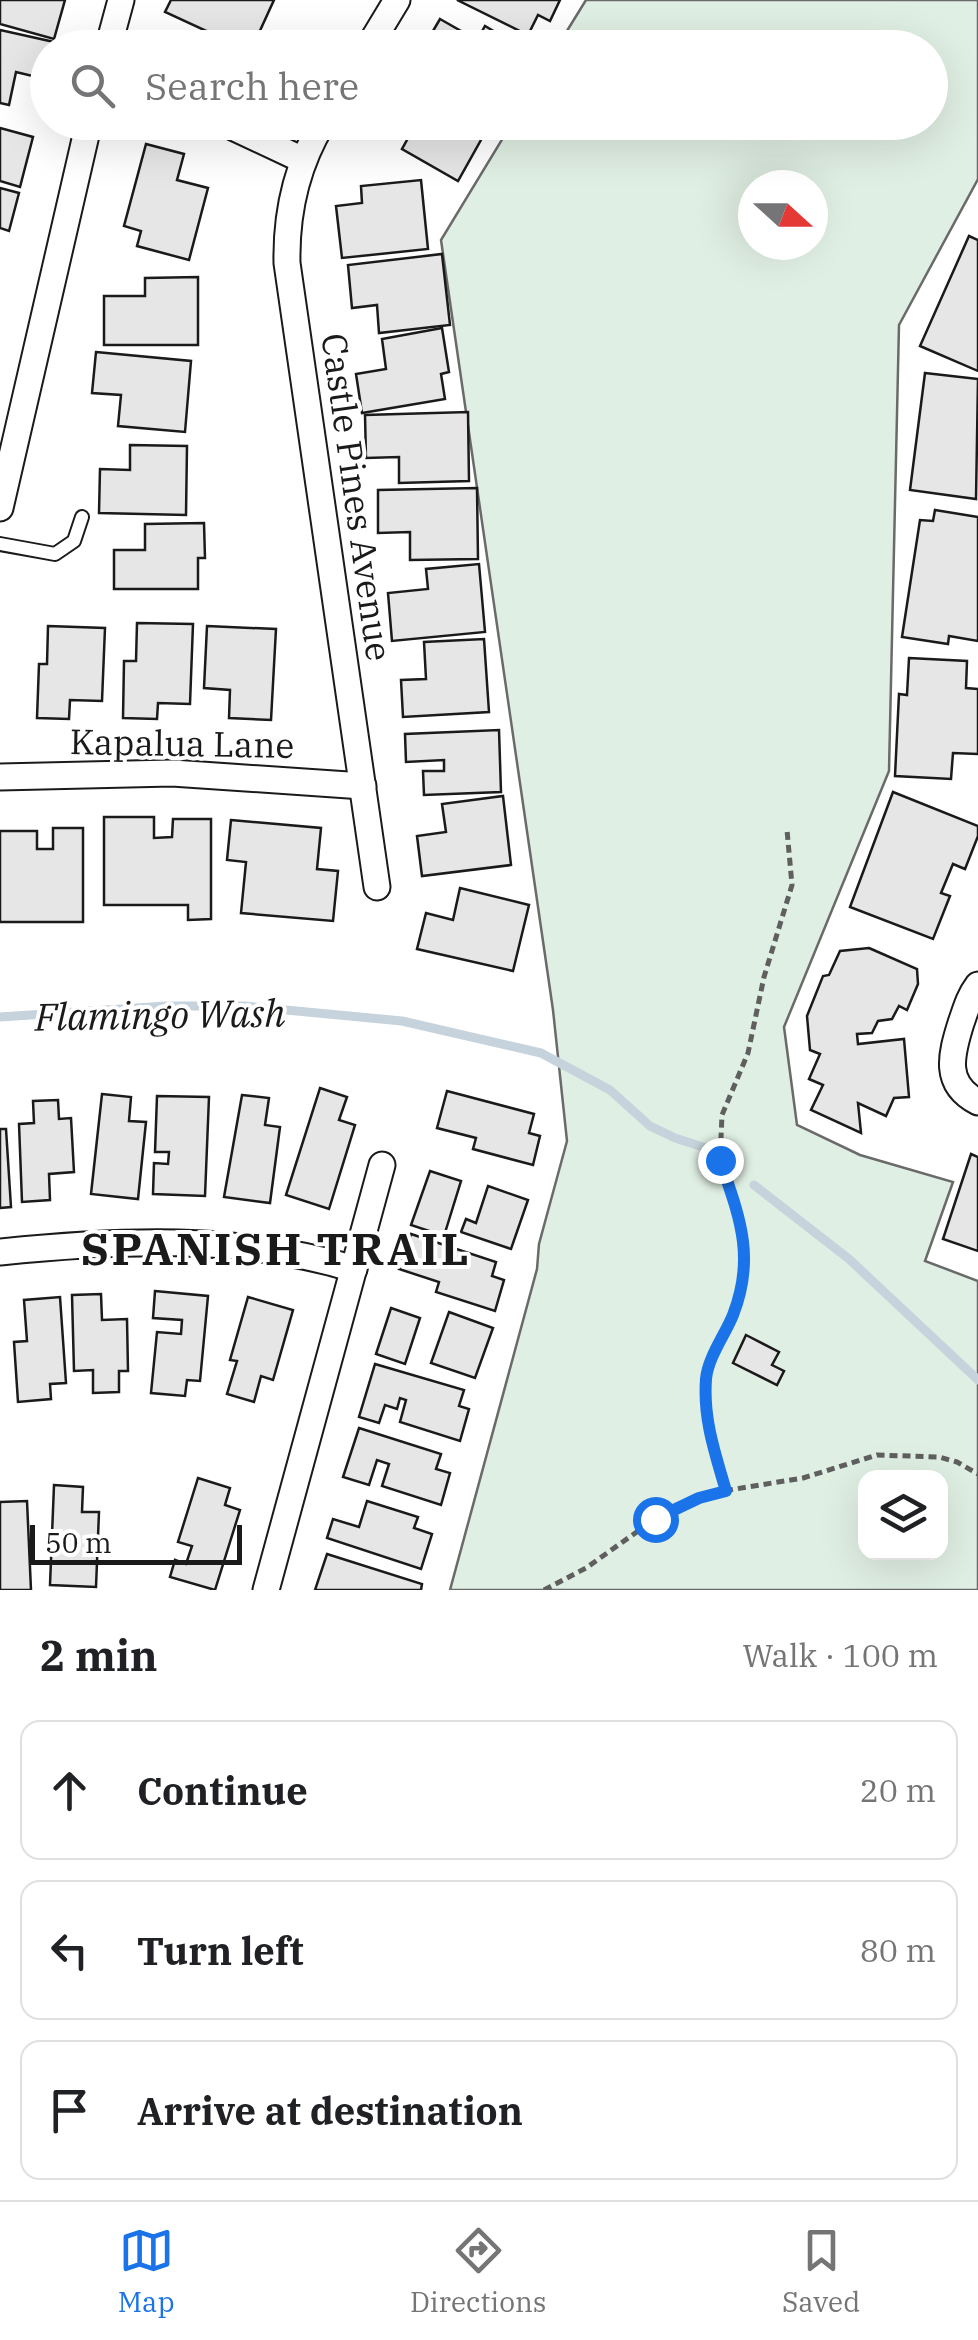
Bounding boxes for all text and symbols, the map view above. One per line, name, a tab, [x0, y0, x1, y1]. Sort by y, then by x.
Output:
search box	[30, 30, 948, 140]
icon: search	[65, 58, 120, 113]
text: Search here	[145, 61, 359, 110]
north arrow	[738, 170, 828, 260]
street label: Castle Pines Avenue	[311, 330, 403, 664]
street label: Kapalua Lane	[69, 718, 295, 768]
water label: Flamingo Wash	[33, 987, 286, 1041]
route end	[698, 1138, 744, 1184]
district label: SPANISH TRAIL	[81, 1219, 471, 1277]
map controls	[858, 1470, 948, 1560]
button: layers	[858, 1470, 948, 1560]
route start	[633, 1497, 679, 1543]
scale bar	[30, 1520, 242, 1564]
text: 50 m	[45, 1524, 112, 1561]
text: 2 min	[40, 1628, 158, 1683]
text: Walk · 100 m	[742, 1634, 938, 1676]
icon: ahead	[42, 1763, 97, 1818]
text: Continue	[137, 1766, 308, 1815]
text: 20 m	[860, 1769, 936, 1811]
icon: left	[42, 1923, 97, 1978]
text: Turn left	[137, 1926, 304, 1975]
text: 80 m	[860, 1929, 936, 1971]
icon: arrive	[42, 2083, 97, 2138]
text: Arrive at destination	[137, 2086, 523, 2135]
tab: Map	[118, 2223, 175, 2320]
tab: Directions	[410, 2223, 547, 2320]
tab: Saved	[782, 2223, 860, 2320]

